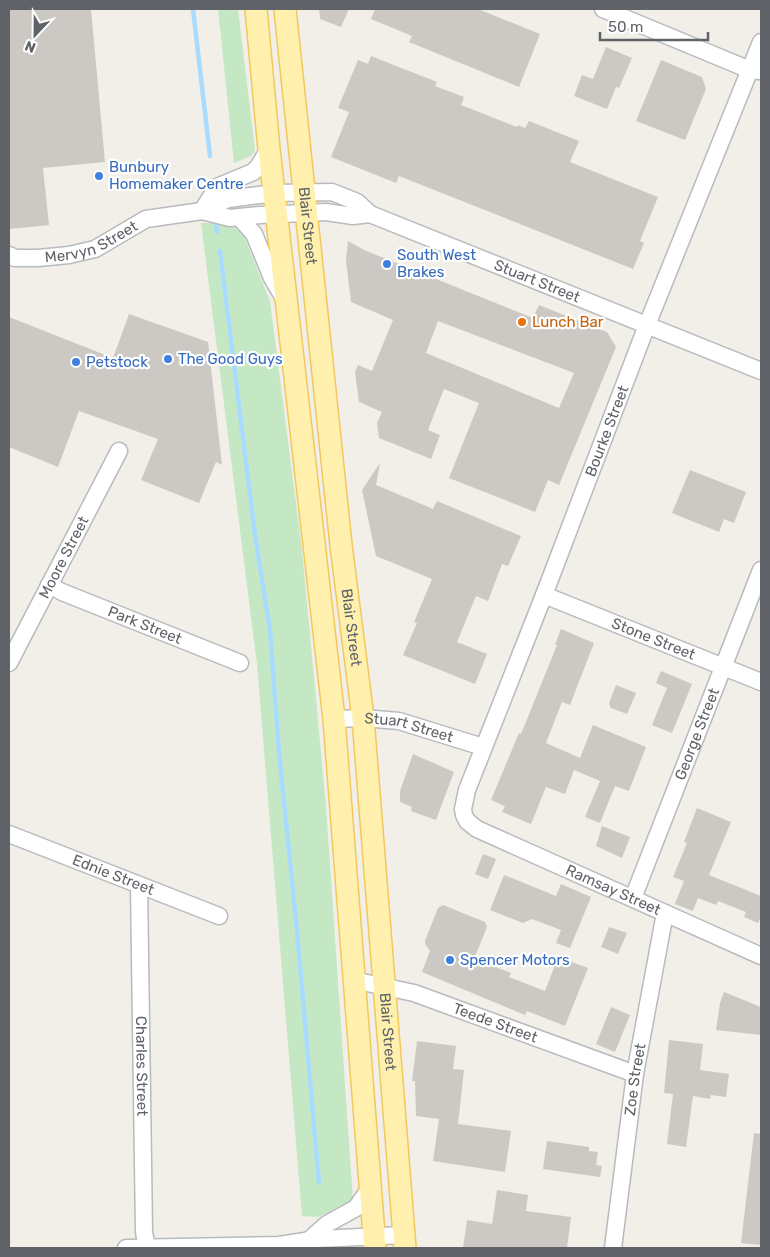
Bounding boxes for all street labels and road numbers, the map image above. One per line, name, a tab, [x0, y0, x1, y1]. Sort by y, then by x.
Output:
street label: Blair Street	[295, 186, 321, 266]
street label: Mervyn Street	[44, 217, 141, 266]
street label: Stuart Street	[491, 256, 583, 306]
street label: Bourke Street	[581, 383, 633, 479]
street label: Moore Street	[35, 513, 93, 602]
street label: Blair Street	[338, 588, 365, 667]
street label: Park Street	[105, 602, 185, 648]
street label: Stone Street	[609, 614, 698, 664]
street label: George Street	[671, 685, 723, 783]
street label: Stuart Street	[364, 709, 456, 746]
street label: Ednie Street	[70, 851, 157, 899]
street label: Ramsay Street	[563, 861, 664, 919]
street label: Blair Street	[376, 992, 400, 1071]
street label: Teede Street	[451, 999, 540, 1047]
street label: Charles Street	[132, 1016, 151, 1116]
street label: Zoe Street	[621, 1042, 650, 1117]

